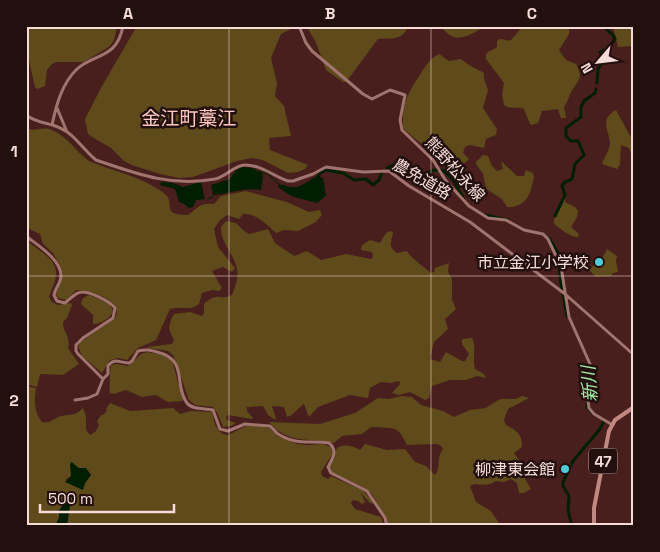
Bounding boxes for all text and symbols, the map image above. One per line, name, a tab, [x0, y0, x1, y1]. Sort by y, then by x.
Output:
text: A	[123, 3, 133, 24]
text: B	[325, 3, 335, 24]
text: C	[527, 3, 537, 24]
north arrow	[572, 38, 622, 88]
text: N	[576, 60, 597, 76]
district label: 金江町藁江	[141, 106, 237, 131]
street label: 熊野松永線	[420, 132, 490, 206]
text: 1	[10, 141, 18, 162]
street label: 農免道路	[389, 154, 455, 204]
place label: 市立金江小学校	[477, 252, 589, 273]
marker: 市立金江小学校	[593, 256, 605, 268]
water label: 新川	[576, 363, 602, 403]
text: 2	[9, 390, 19, 411]
road number: 47	[589, 448, 617, 474]
place label: 柳津東会館	[475, 459, 555, 480]
marker: 柳津東会館	[559, 463, 571, 475]
scale bar	[40, 482, 174, 514]
text: 500 m	[48, 489, 93, 508]

